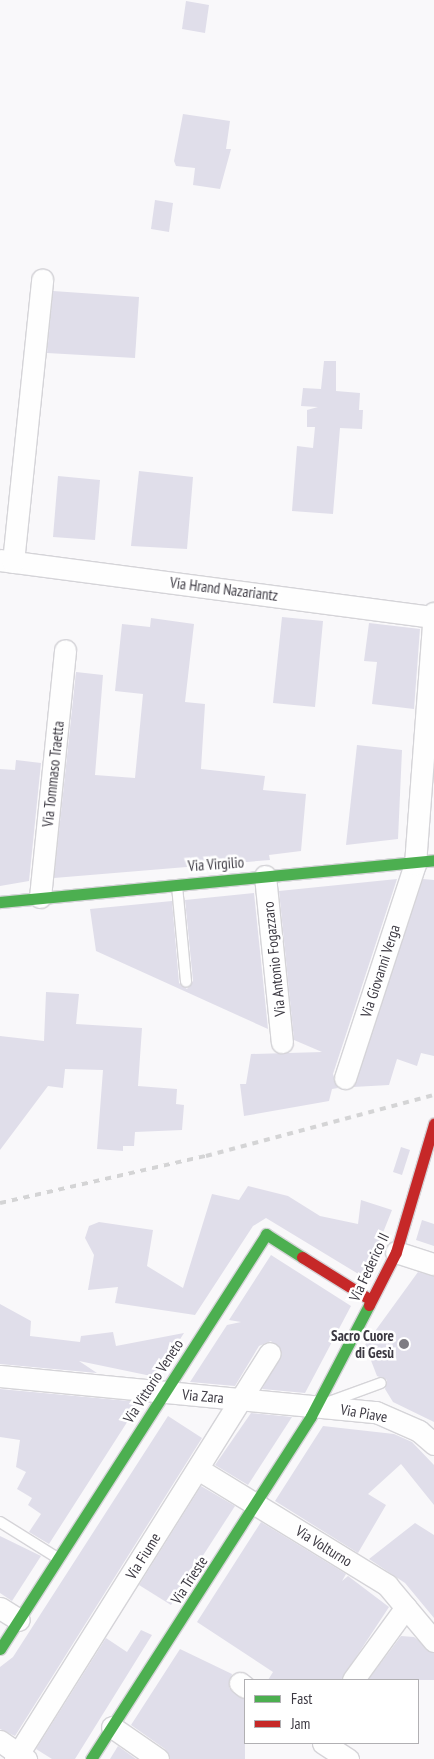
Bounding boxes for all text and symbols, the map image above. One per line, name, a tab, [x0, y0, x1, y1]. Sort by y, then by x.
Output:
street label: Via Hrand Nazariantz	[169, 573, 279, 605]
street label: Via Tommaso Traetta	[38, 720, 68, 828]
street label: Via Virgilio	[187, 853, 245, 875]
street label: Via Antonio Fogazzaro	[259, 901, 289, 1017]
street label: Via Giovanni Verga	[356, 922, 404, 1020]
street label: Via Federico II	[345, 1230, 393, 1304]
place label: Sacro Cuore di Gesù	[331, 1326, 394, 1361]
street label: Via Vittorio Veneto	[119, 1335, 187, 1427]
marker: Sacro Cuore di Gesù	[398, 1338, 410, 1350]
street label: Via Zara	[181, 1385, 225, 1407]
street label: Via Piave	[339, 1400, 389, 1426]
street label: Via Volturno	[292, 1522, 356, 1570]
street label: Via Fiume	[122, 1529, 164, 1583]
street label: Via Trieste	[167, 1553, 211, 1607]
legend	[244, 1679, 419, 1744]
text: Fast	[291, 1689, 312, 1708]
text: Jam	[291, 1714, 310, 1733]

